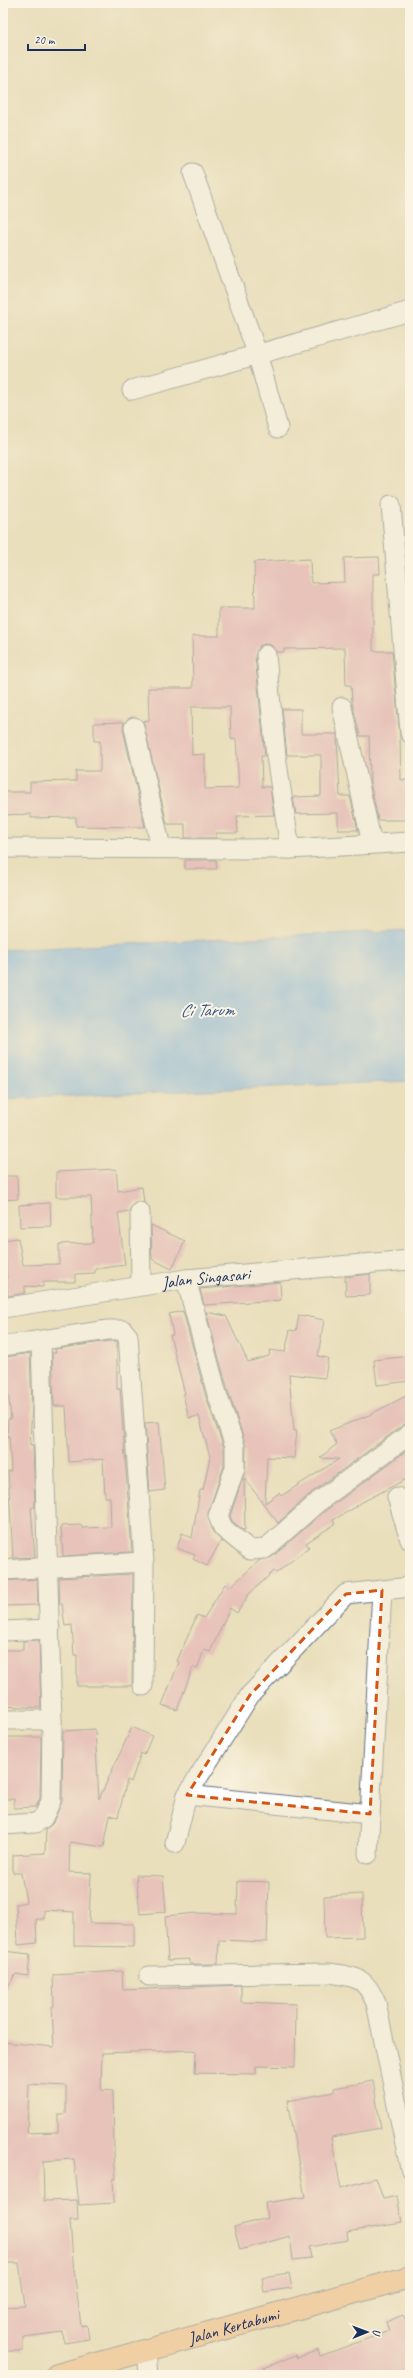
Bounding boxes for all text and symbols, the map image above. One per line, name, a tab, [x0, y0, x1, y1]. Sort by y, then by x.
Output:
scale bar	[28, 26, 85, 52]
text: 20 m	[34, 32, 56, 48]
water label: Ci Tarum	[180, 998, 236, 1021]
street label: Jalan Singasari	[159, 1263, 253, 1294]
street label: Jalan Kertabumi	[185, 2303, 284, 2349]
north arrow	[347, 2312, 387, 2352]
text: U	[370, 2329, 384, 2337]

